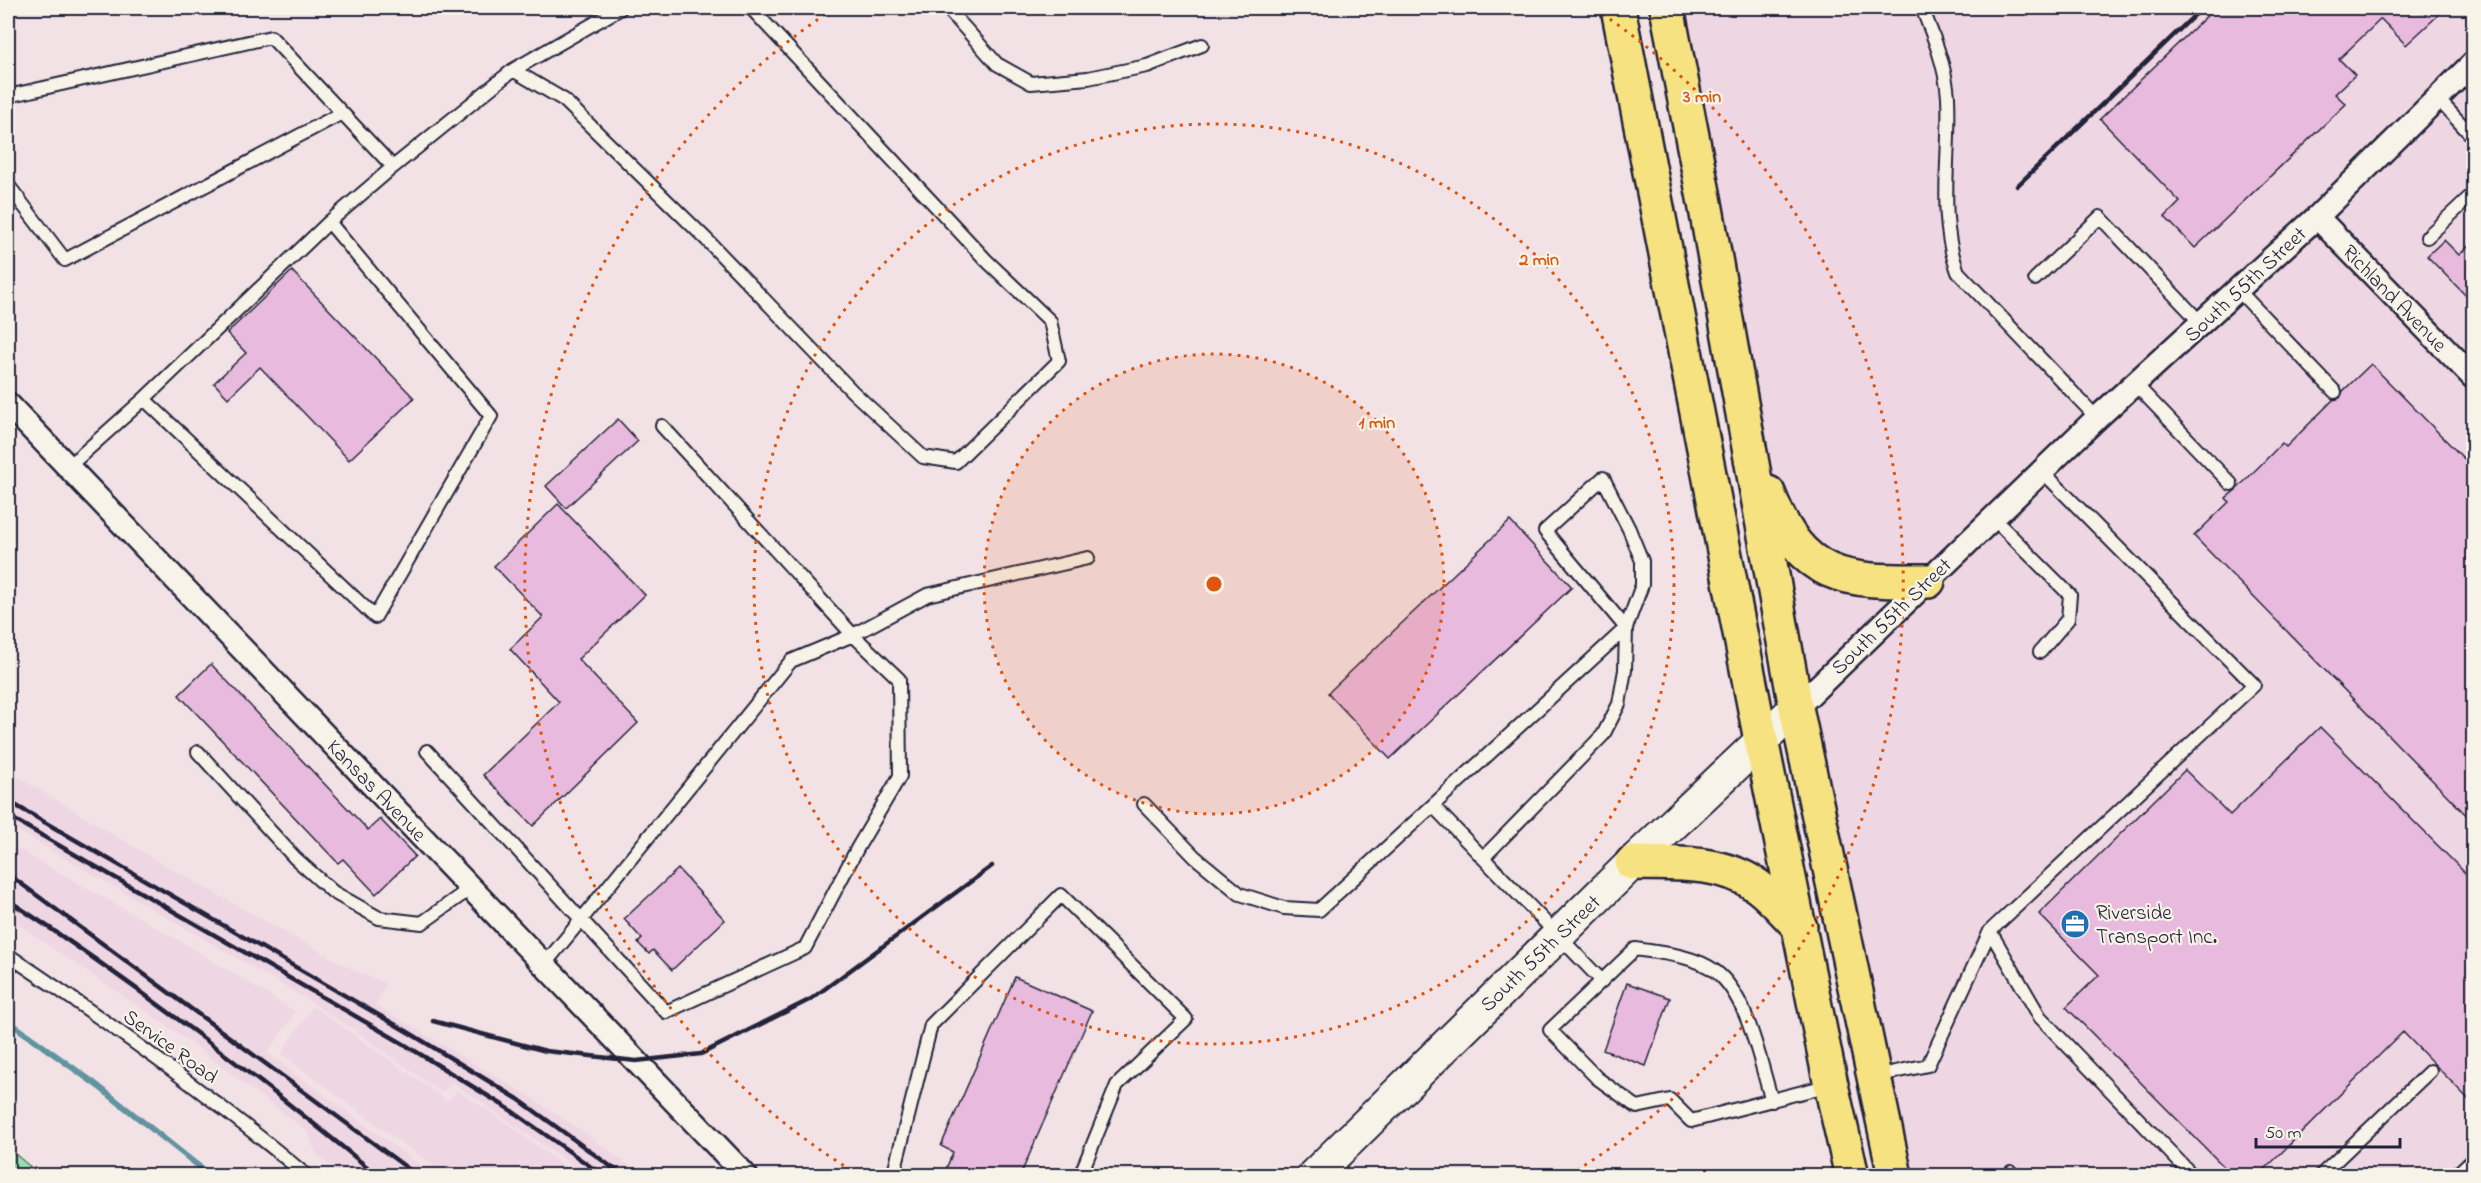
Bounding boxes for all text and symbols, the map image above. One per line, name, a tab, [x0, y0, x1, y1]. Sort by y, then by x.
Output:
text: 3 min	[1682, 85, 1721, 111]
street label: South 55th Street	[2178, 221, 2314, 350]
street label: Richland Avenue	[2334, 239, 2453, 360]
text: 2 min	[1518, 248, 1559, 274]
text: 1 min	[1359, 411, 1395, 437]
street label: South 55th Street	[1825, 552, 1960, 683]
centre of rings	[1204, 574, 1224, 594]
street label: Kansas Avenue	[319, 733, 433, 850]
street label: South 55th Street	[1474, 889, 1609, 1020]
place label: Riverside Transport Inc.	[2096, 899, 2217, 953]
office icon: Riverside Transport Inc.	[2059, 908, 2091, 940]
street label: Service Road	[116, 1003, 224, 1092]
scale bar	[2256, 1111, 2400, 1149]
text: 50 m	[2265, 1121, 2302, 1147]

